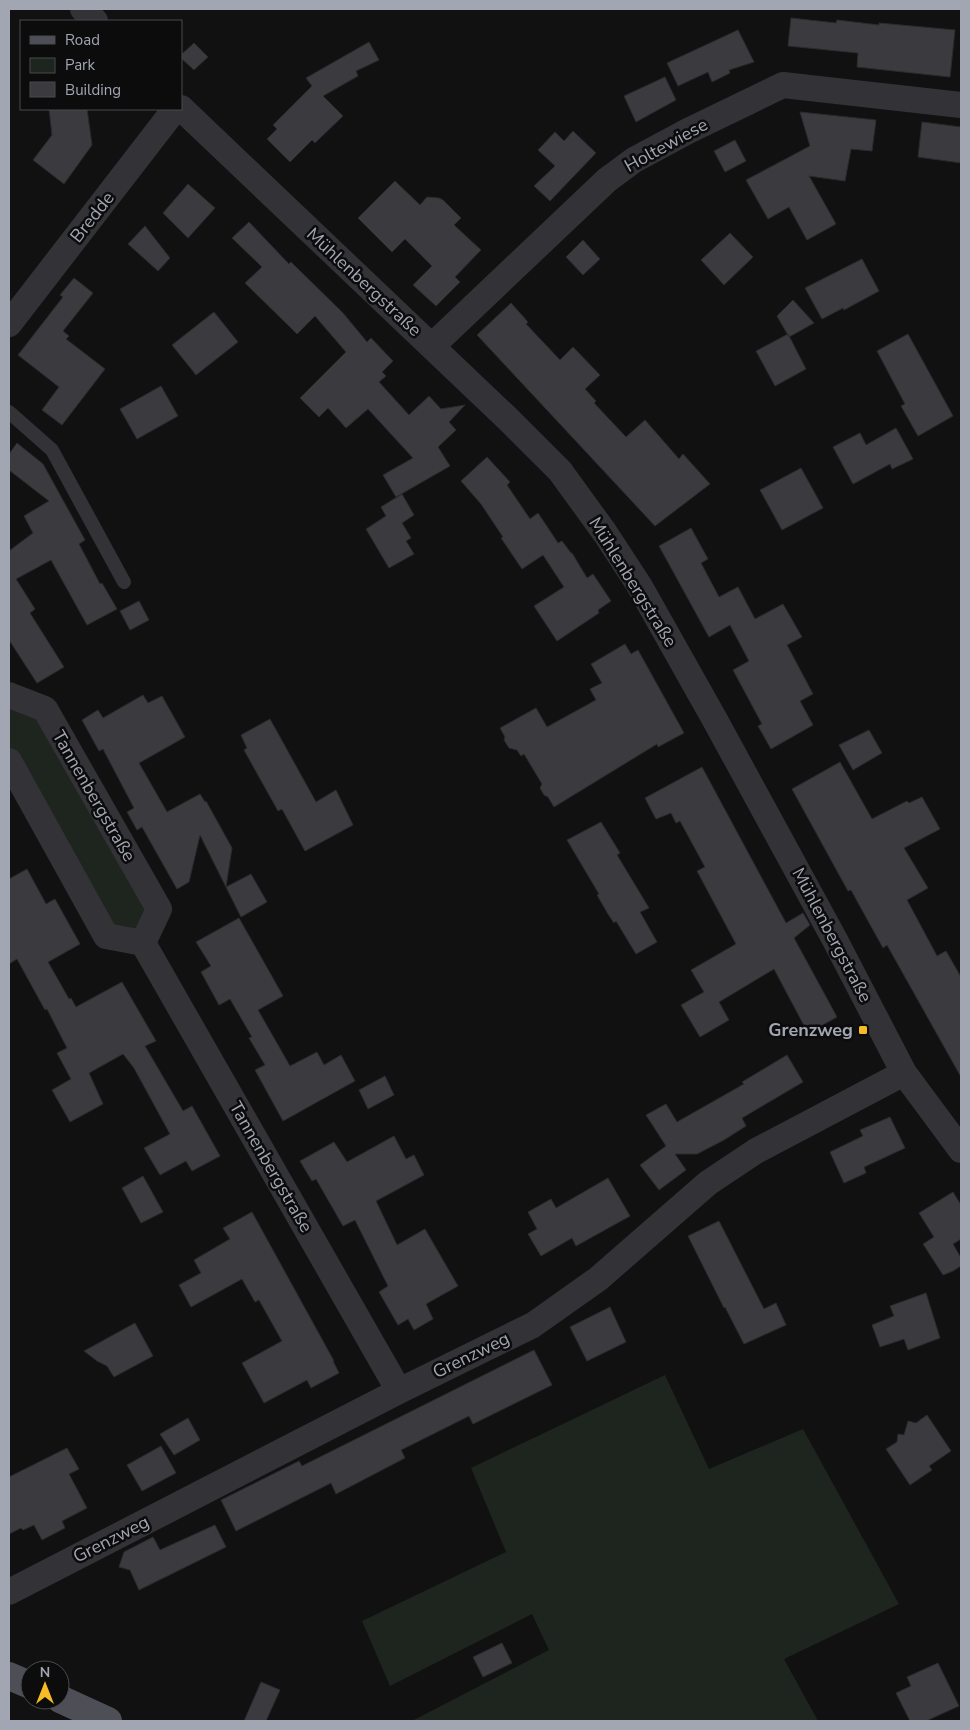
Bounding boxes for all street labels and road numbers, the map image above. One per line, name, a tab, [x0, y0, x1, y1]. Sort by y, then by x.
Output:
street label: Holtewiese	[620, 112, 712, 178]
street label: Bredde	[64, 187, 120, 247]
street label: Mühlenbergstraße	[301, 222, 427, 342]
street label: Mühlenbergstraße	[583, 512, 683, 652]
street label: Tannenbergstraße	[47, 726, 141, 866]
street label: Mühlenbergstraße	[786, 864, 878, 1006]
street label: Tannenbergstraße	[224, 1097, 318, 1237]
street label: Grenzweg	[429, 1326, 513, 1384]
street label: Grenzweg	[69, 1510, 153, 1568]

